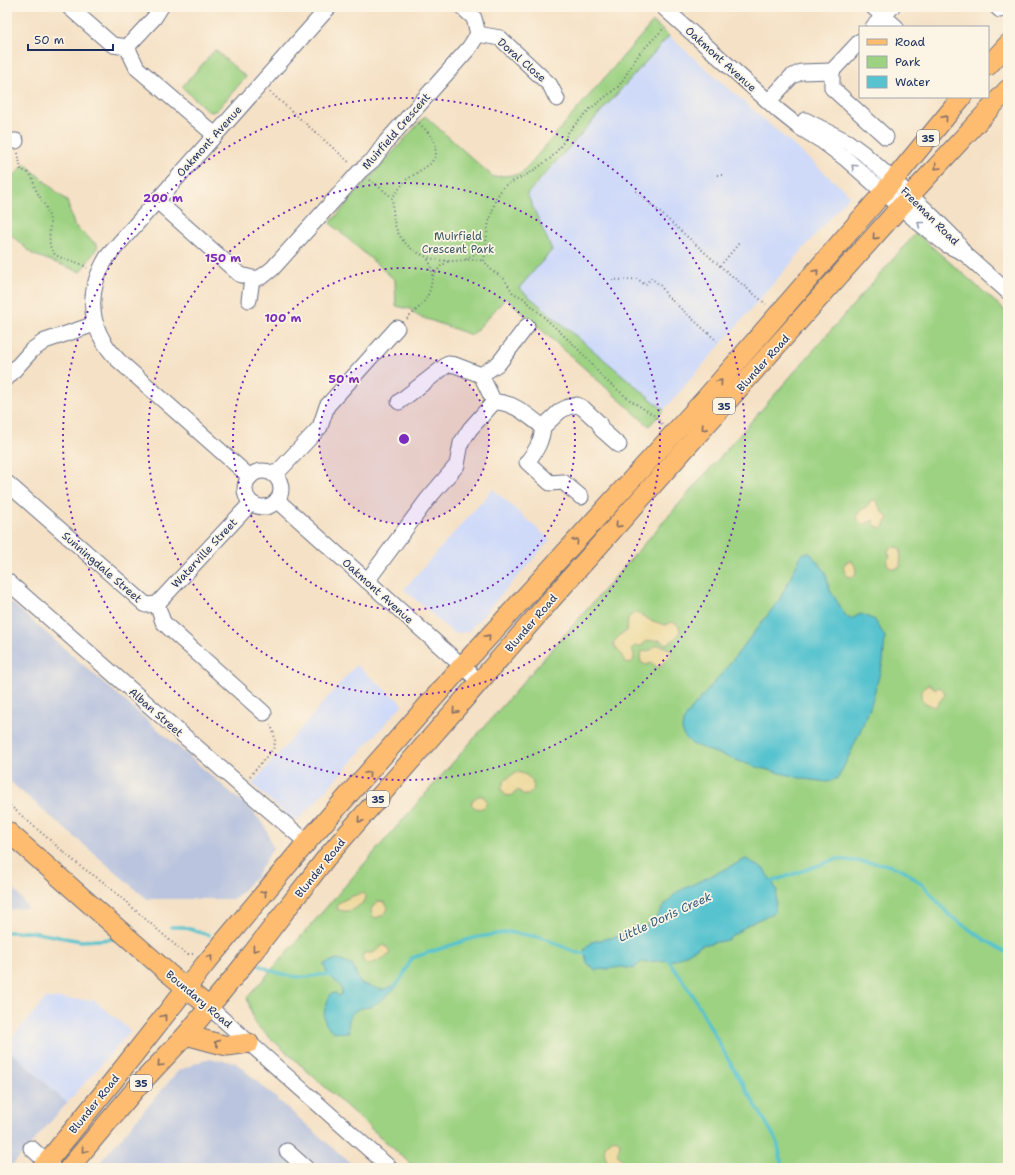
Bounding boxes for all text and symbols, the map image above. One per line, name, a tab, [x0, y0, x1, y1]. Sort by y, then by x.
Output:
street label: Oakmont Avenue	[682, 23, 759, 95]
scale bar	[28, 26, 113, 52]
legend	[859, 26, 989, 98]
text: 50 m	[34, 32, 64, 48]
text: Road	[895, 34, 926, 50]
street label: Doral Close	[494, 35, 549, 86]
text: Park	[895, 54, 921, 70]
text: Water	[895, 74, 931, 90]
street label: Muirfield Crescent	[359, 90, 434, 173]
street label: Oakmont Avenue	[173, 103, 245, 180]
one-way arrow	[941, 115, 948, 122]
road number: 35	[917, 130, 939, 146]
one-way arrow	[934, 162, 942, 170]
one-way arrow	[852, 164, 859, 171]
street label: Freeman Road	[897, 184, 962, 249]
text: 200 m	[143, 190, 183, 206]
one-way arrow	[917, 222, 924, 229]
park label: Muirfield Crescent Park	[422, 229, 494, 257]
one-way arrow	[872, 233, 879, 240]
text: 150 m	[205, 250, 241, 266]
one-way arrow	[811, 269, 818, 276]
text: 100 m	[265, 310, 302, 326]
street label: Blunder Road	[734, 331, 793, 395]
text: 50 m	[329, 371, 360, 387]
one-way arrow	[715, 380, 722, 387]
road number: 35	[713, 398, 735, 414]
one-way arrow	[702, 424, 709, 431]
centre of rings	[397, 432, 411, 446]
street label: Waterville Street	[168, 515, 241, 591]
one-way arrow	[615, 521, 622, 528]
street label: Sunningdale Street	[59, 529, 145, 606]
one-way arrow	[571, 538, 579, 546]
street label: Oakmont Avenue	[339, 555, 416, 627]
street label: Blunder Road	[502, 591, 561, 656]
one-way arrow	[484, 634, 491, 642]
street label: Alban Street	[125, 685, 186, 740]
one-way arrow	[452, 707, 459, 714]
one-way arrow	[363, 771, 370, 778]
road number: 35	[367, 791, 389, 807]
one-way arrow	[357, 815, 365, 823]
street label: Blunder Road	[292, 835, 349, 901]
water label: Little Doris Creek	[616, 888, 714, 946]
one-way arrow	[260, 891, 267, 898]
one-way arrow	[252, 945, 260, 952]
one-way arrow	[206, 955, 213, 962]
street label: Boundary Road	[162, 967, 235, 1032]
one-way arrow	[159, 1015, 166, 1022]
one-way arrow	[214, 1039, 221, 1048]
one-way arrow	[157, 1059, 164, 1067]
street label: Blunder Road	[66, 1071, 123, 1137]
road number: 35	[130, 1075, 152, 1091]
one-way arrow	[81, 1146, 88, 1153]

